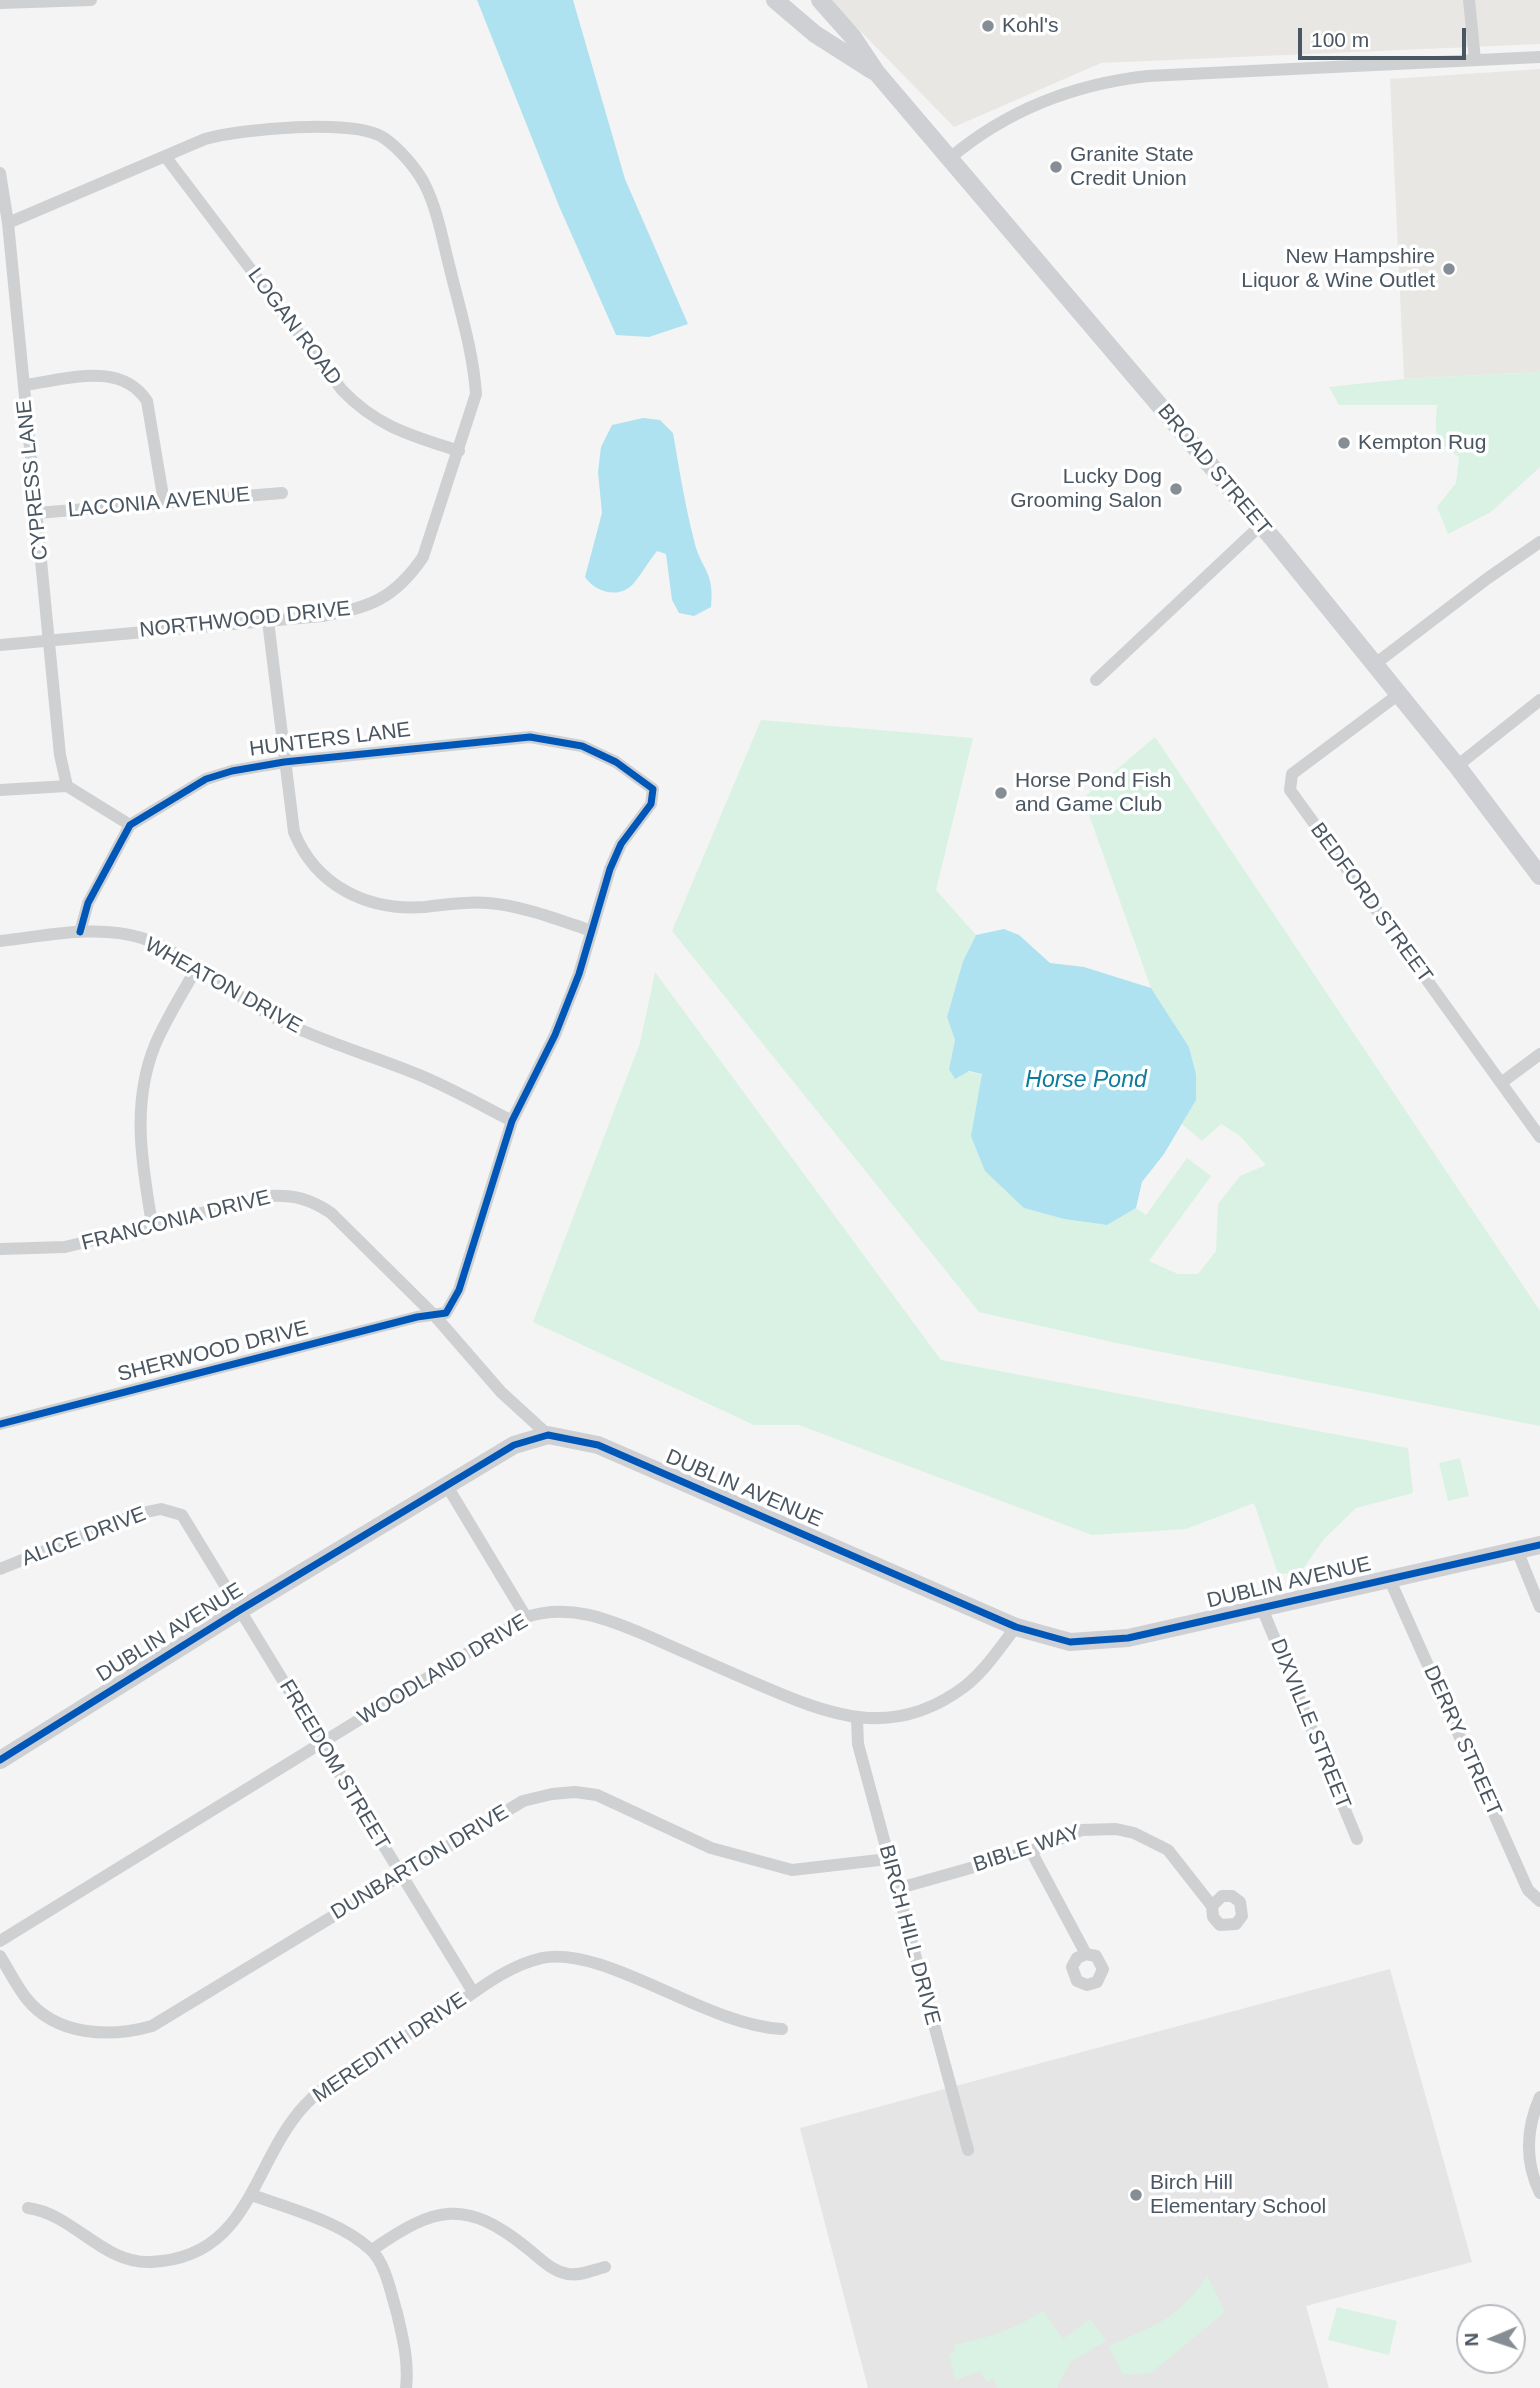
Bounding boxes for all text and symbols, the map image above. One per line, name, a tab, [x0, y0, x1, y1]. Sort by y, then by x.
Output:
place label: Kohl's	[1002, 13, 1059, 39]
scale bar	[1302, 14, 1470, 58]
marker: Kohl's	[980, 18, 996, 34]
text: 100 m	[1311, 28, 1369, 51]
place label: Granite State Credit Union	[1070, 142, 1194, 192]
marker: Granite State Credit Union	[1048, 159, 1064, 175]
place label: New Hampshire Liquor & Wine Outlet	[1241, 244, 1435, 294]
marker: New Hampshire Liquor & Wine Outlet	[1441, 261, 1457, 277]
street label: LOGAN ROAD	[242, 264, 346, 390]
street label: CYPRESS LANE	[12, 399, 54, 561]
street label: BROAD STREET	[1152, 399, 1276, 541]
place label: Kempton Rug	[1358, 430, 1486, 456]
marker: Kempton Rug	[1336, 435, 1352, 451]
place label: Lucky Dog Grooming Salon	[1010, 464, 1162, 514]
marker: Lucky Dog Grooming Salon	[1168, 481, 1184, 497]
street label: LACONIA AVENUE	[67, 482, 251, 524]
street label: NORTHWOOD DRIVE	[138, 596, 352, 644]
street label: HUNTERS LANE	[248, 718, 412, 762]
place label: Horse Pond Fish and Game Club	[1015, 768, 1171, 818]
marker: Horse Pond Fish and Game Club	[993, 785, 1009, 801]
street label: BEDFORD STREET	[1305, 818, 1437, 988]
street label: WHEATON DRIVE	[140, 932, 306, 1040]
water label: Horse Pond	[1025, 1067, 1147, 1095]
street label: FRANCONIA DRIVE	[79, 1185, 273, 1257]
street label: SHERWOOD DRIVE	[115, 1316, 311, 1388]
street label: DUBLIN AVENUE	[662, 1445, 826, 1533]
street label: ALICE DRIVE	[18, 1502, 150, 1572]
street label: DUBLIN AVENUE	[1204, 1552, 1374, 1614]
street label: DUBLIN AVENUE	[92, 1578, 248, 1688]
street label: WOODLAND DRIVE	[353, 1609, 533, 1731]
street label: DIXVILLE STREET	[1264, 1635, 1356, 1813]
street label: DERRY STREET	[1418, 1662, 1506, 1820]
street label: FREEDOM STREET	[273, 1676, 395, 1854]
street label: DUNBARTON DRIVE	[327, 1800, 513, 1926]
street label: BIBLE WAY	[970, 1820, 1084, 1878]
street label: BIRCH HILL DRIVE	[873, 1842, 945, 2028]
street label: MEREDITH DRIVE	[308, 1987, 472, 2109]
place label: Birch Hill Elementary School	[1150, 2170, 1326, 2220]
marker: Birch Hill Elementary School	[1128, 2187, 1144, 2203]
north arrow	[1456, 2304, 1526, 2374]
text: N	[1461, 2332, 1482, 2347]

